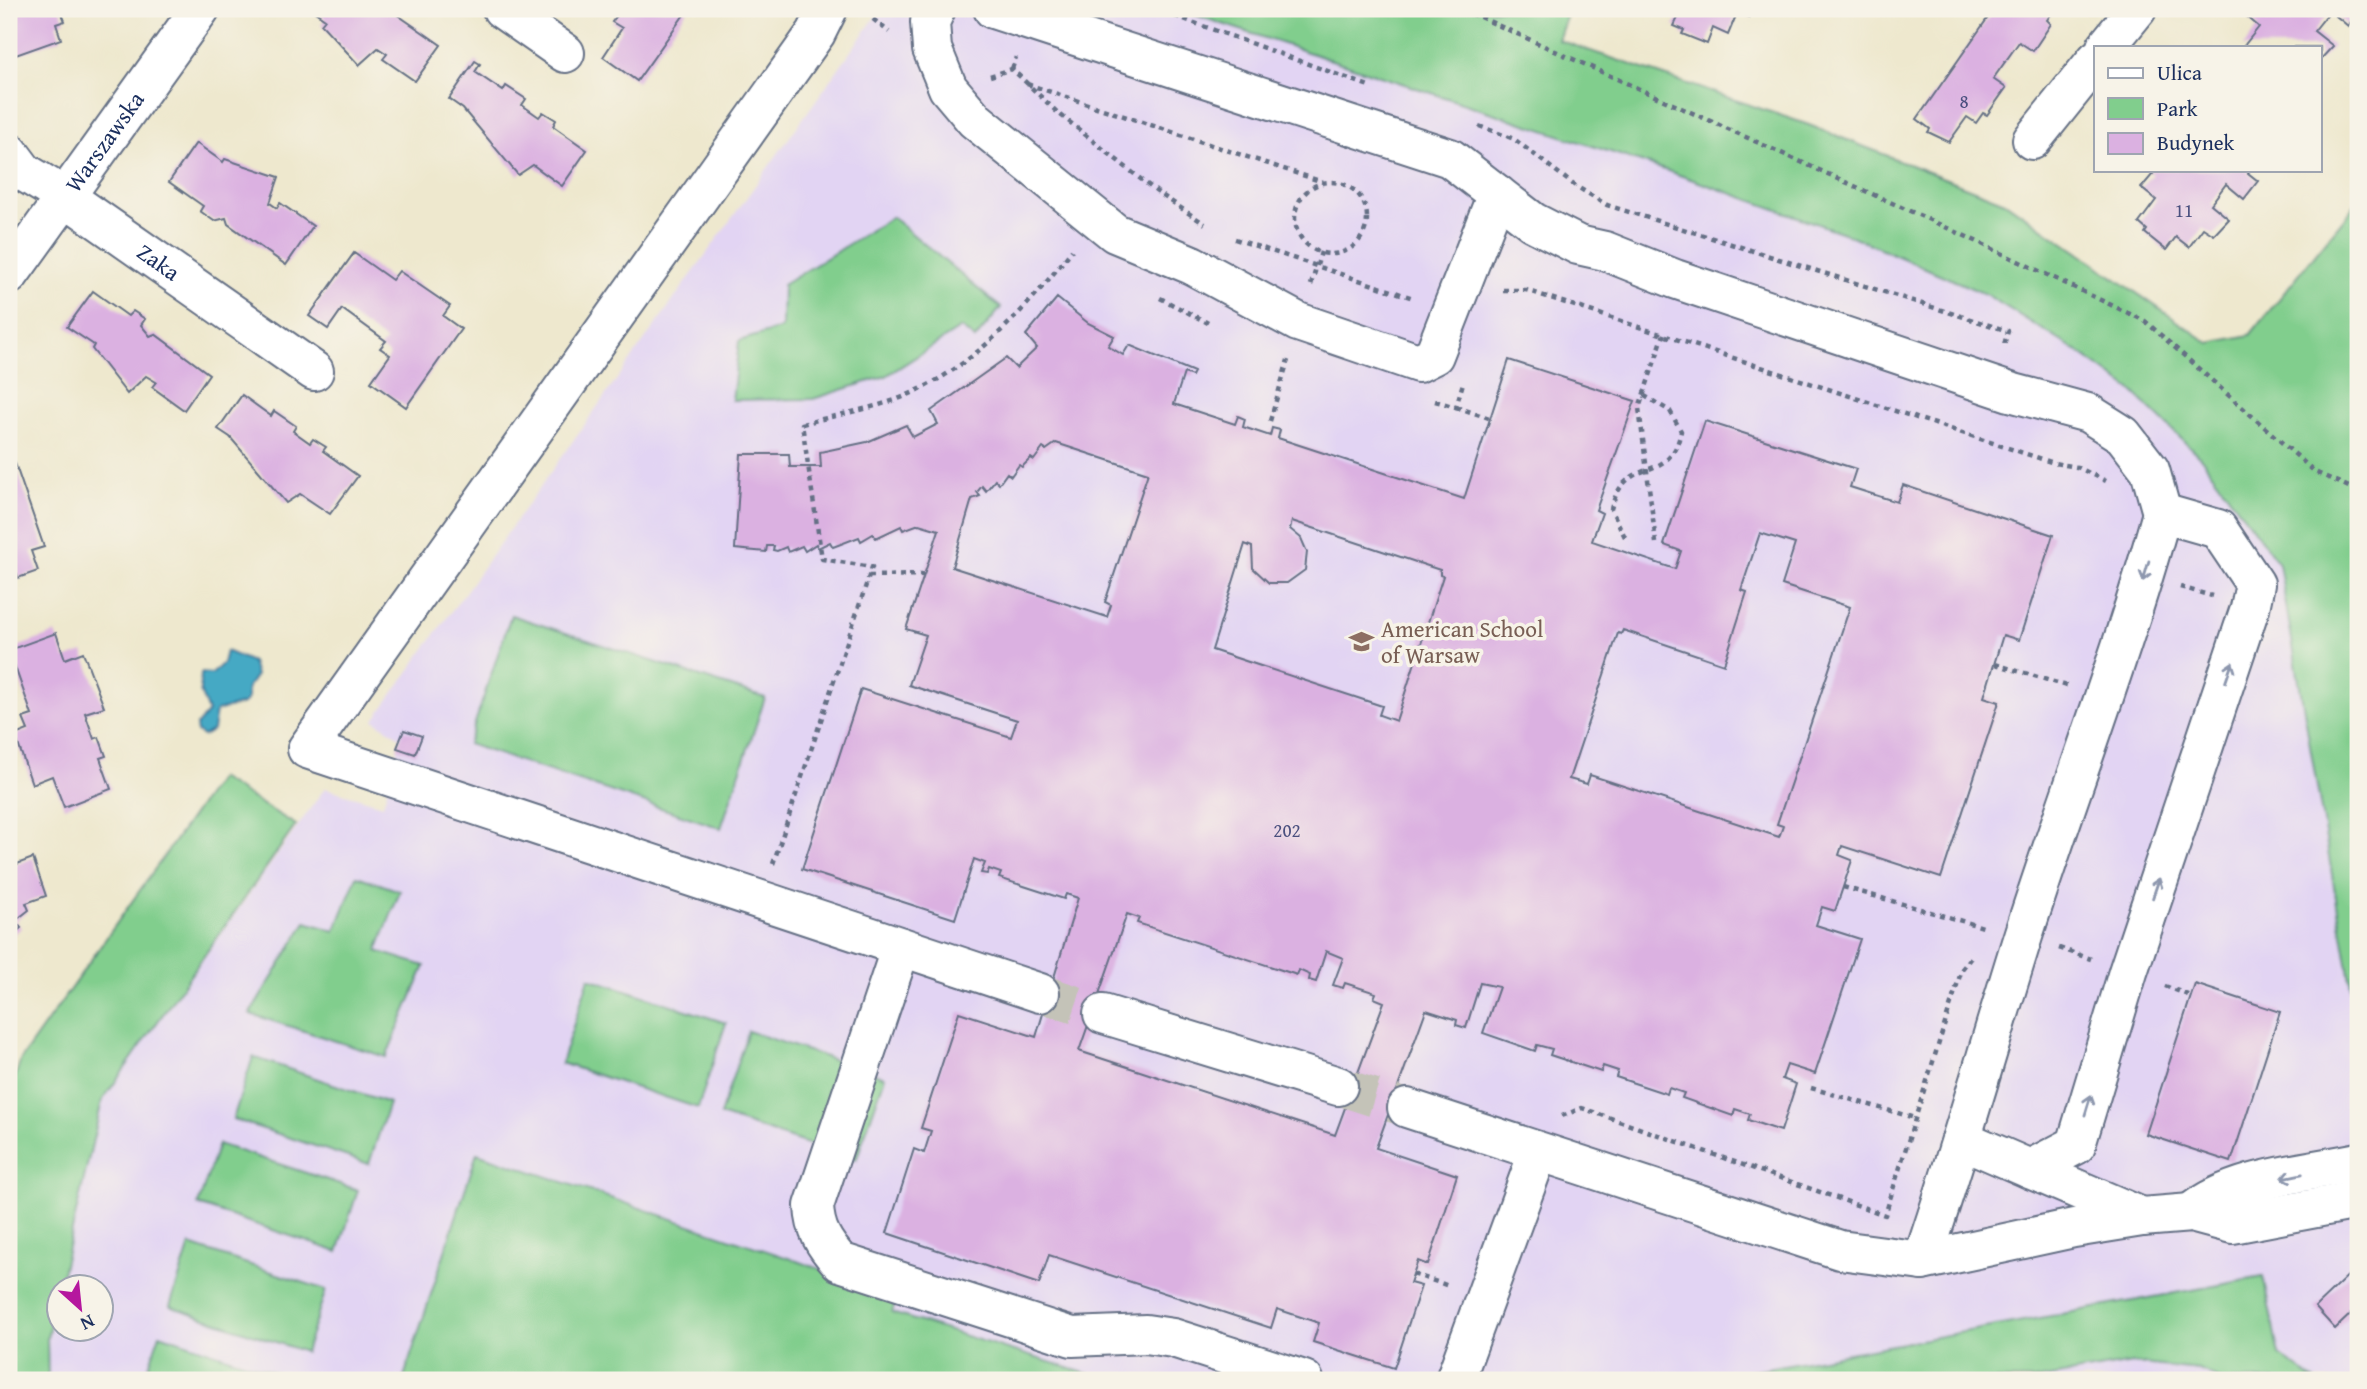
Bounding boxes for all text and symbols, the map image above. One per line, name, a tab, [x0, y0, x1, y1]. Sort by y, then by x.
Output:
legend	[2094, 46, 2322, 172]
text: Ulica	[2157, 57, 2202, 88]
street label: Warszawska	[57, 84, 152, 199]
house number: 8	[1959, 87, 1969, 115]
text: Park	[2157, 93, 2198, 124]
text: Budynek	[2157, 127, 2235, 158]
house number: 11	[2175, 196, 2193, 224]
street label: Zaka	[131, 235, 187, 288]
one-way arrow	[2139, 559, 2152, 581]
place label: American School of Warsaw	[1381, 612, 1543, 671]
school or university icon: American School of Warsaw	[1347, 628, 1375, 656]
one-way arrow	[2224, 662, 2236, 684]
house number: 202	[1273, 816, 1301, 844]
one-way arrow	[2151, 877, 2164, 899]
one-way arrow	[2082, 1094, 2095, 1116]
one-way arrow	[2281, 1171, 2303, 1184]
north arrow	[46, 1274, 116, 1344]
text: N	[75, 1308, 100, 1339]

